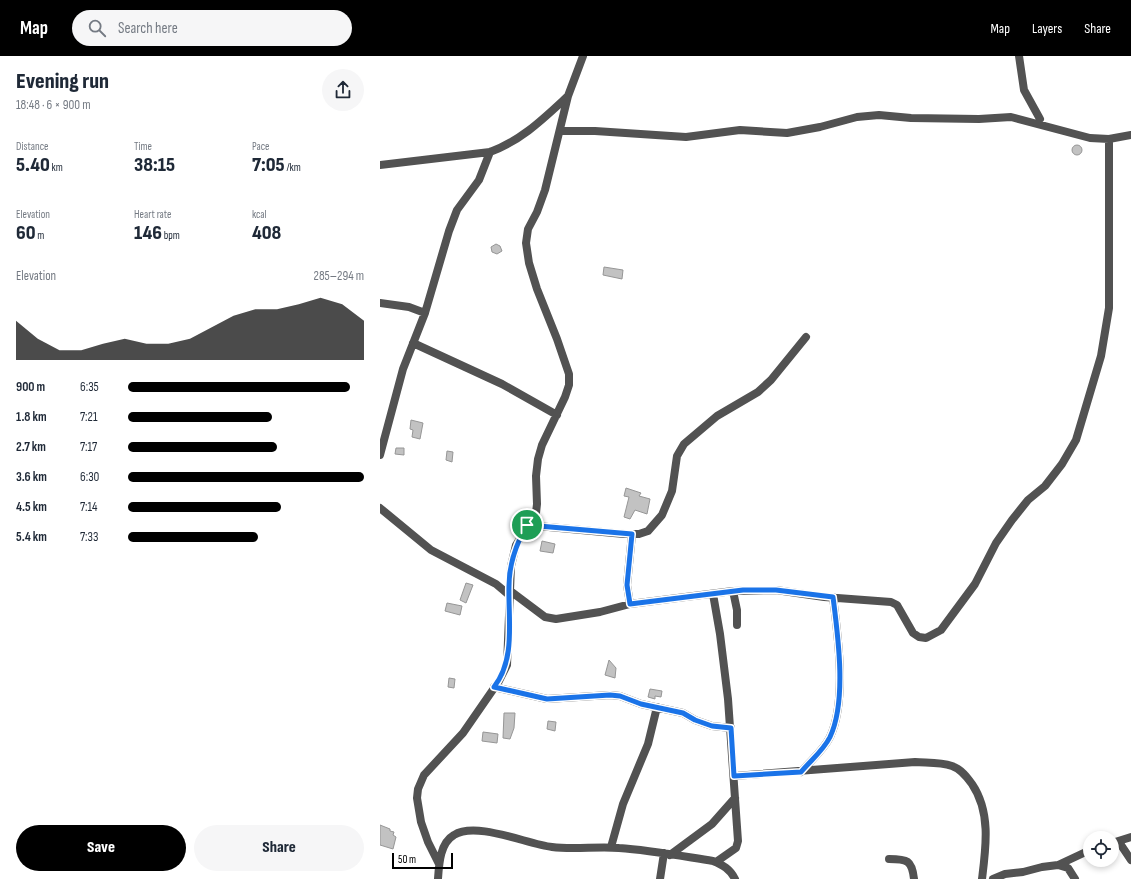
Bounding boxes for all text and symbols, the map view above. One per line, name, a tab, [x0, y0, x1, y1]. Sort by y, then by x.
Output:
search box	[72, 10, 352, 46]
text: Map	[20, 17, 48, 40]
icon: search	[86, 17, 108, 39]
text: Search here	[118, 19, 178, 38]
text: Map	[990, 20, 1010, 37]
text: Layers	[1032, 20, 1062, 37]
text: Share	[1084, 20, 1111, 37]
text: Evening run	[16, 68, 109, 95]
button: share	[322, 69, 364, 111]
text: 18:48 · 6 × 900 m	[16, 97, 91, 113]
text: Distance	[16, 140, 48, 153]
text: Time	[134, 140, 152, 153]
text: Pace	[252, 140, 270, 153]
text: 5.40	[16, 153, 50, 177]
text: 38:15	[134, 153, 175, 177]
text: 7:05	[252, 153, 285, 177]
text: km	[50, 161, 63, 174]
text: /km	[285, 161, 301, 174]
text: Elevation	[16, 208, 50, 221]
text: Heart rate	[134, 208, 172, 221]
text: kcal	[252, 208, 267, 221]
text: 60	[16, 221, 36, 245]
text: 146	[134, 221, 162, 245]
text: 408	[252, 221, 281, 245]
text: m	[36, 229, 44, 242]
text: bpm	[162, 229, 180, 242]
text: Elevation	[16, 268, 56, 284]
text: 285–294 m	[314, 268, 364, 284]
text: 900 m	[16, 379, 45, 395]
text: 6:35	[80, 379, 99, 395]
text: 1.8 km	[16, 409, 47, 425]
text: 7:21	[80, 409, 98, 425]
text: 2.7 km	[16, 439, 46, 455]
text: 7:17	[80, 439, 97, 455]
text: 3.6 km	[16, 469, 47, 485]
text: 6:30	[80, 469, 99, 485]
text: 4.5 km	[16, 499, 47, 515]
text: 7:14	[80, 499, 98, 515]
pin	[510, 508, 544, 542]
icon: arrive	[516, 514, 538, 536]
text: 5.4 km	[16, 529, 47, 545]
text: 7:33	[80, 529, 98, 545]
button: Save	[16, 825, 186, 871]
button: Share	[194, 825, 364, 871]
map controls	[1083, 831, 1119, 867]
button: locate	[1083, 831, 1119, 867]
scale bar	[392, 851, 453, 870]
text: 50 m	[398, 853, 416, 866]

